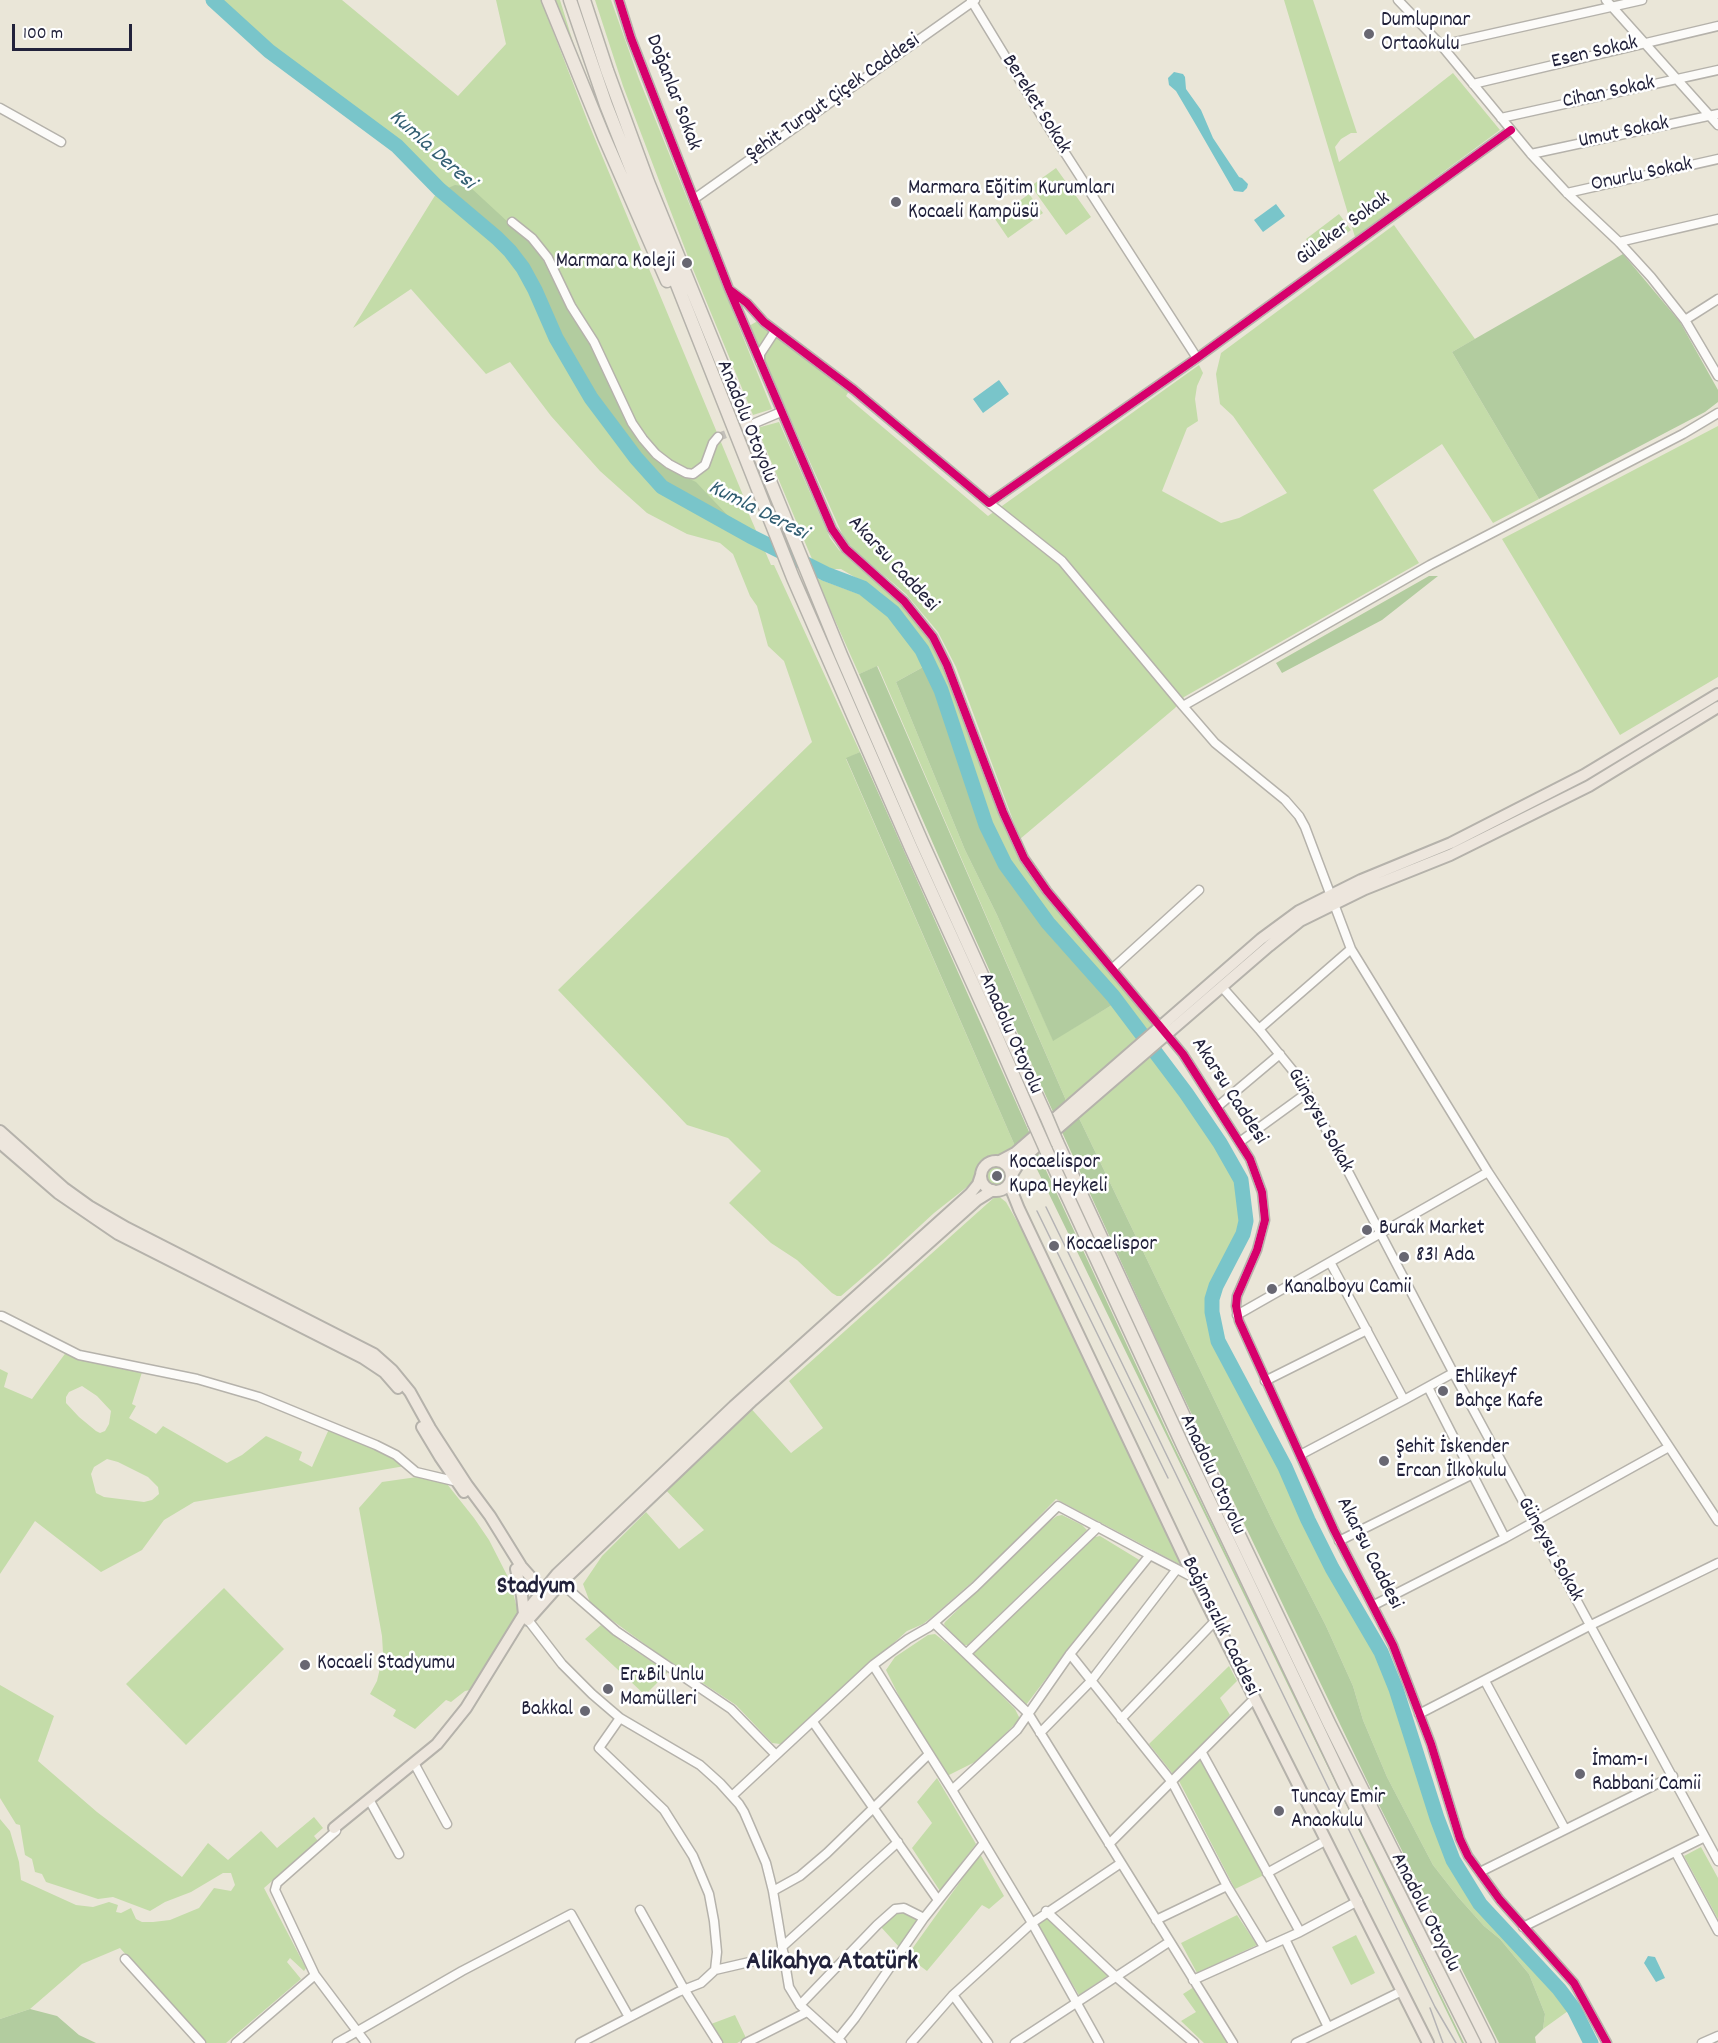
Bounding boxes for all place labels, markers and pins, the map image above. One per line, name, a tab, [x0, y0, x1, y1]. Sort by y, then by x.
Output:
place label: Dumlupınar Ortaokulu	[1381, 9, 1470, 59]
marker: Dumlupınar Ortaokulu	[1362, 27, 1376, 41]
place label: Marmara Eğitim Kurumları Kocaeli Kampüsü	[908, 177, 1115, 227]
marker: Marmara Eğitim Kurumları Kocaeli Kampüsü	[889, 195, 903, 209]
place label: Marmara Koleji	[556, 250, 675, 276]
marker: Marmara Koleji	[680, 256, 694, 270]
place label: Kocaelispor Kupa Heykeli	[1009, 1151, 1107, 1201]
marker: Kocaelispor Kupa Heykeli	[990, 1169, 1004, 1183]
place label: Burak Market	[1379, 1217, 1485, 1243]
marker: Burak Market	[1360, 1223, 1374, 1237]
place label: Kocaelispor	[1066, 1233, 1157, 1259]
marker: Kocaelispor	[1047, 1239, 1061, 1253]
place label: 831 Ada	[1416, 1244, 1474, 1270]
marker: 831 Ada	[1397, 1250, 1411, 1264]
place label: Kanalboyu Camii	[1284, 1276, 1411, 1302]
marker: Kanalboyu Camii	[1265, 1282, 1279, 1296]
place label: Ehlikeyf Bahçe Kafe	[1455, 1366, 1543, 1416]
marker: Ehlikeyf Bahçe Kafe	[1436, 1384, 1450, 1398]
place label: Şehit İskender Ercan İlkokulu	[1396, 1436, 1509, 1486]
marker: Şehit İskender Ercan İlkokulu	[1377, 1454, 1391, 1468]
place label: Kocaeli Stadyumu	[317, 1652, 455, 1678]
marker: Kocaeli Stadyumu	[298, 1658, 312, 1672]
place label: Er&Bil Unlu Mamülleri	[620, 1664, 704, 1714]
marker: Er&Bil Unlu Mamülleri	[601, 1682, 615, 1696]
place label: Bakkal	[521, 1698, 573, 1724]
marker: Bakkal	[578, 1704, 592, 1718]
place label: İmam-ı Rabbani Camii	[1592, 1749, 1701, 1799]
marker: İmam-ı Rabbani Camii	[1573, 1767, 1587, 1781]
place label: Tuncay Emir Anaokulu	[1291, 1786, 1385, 1836]
marker: Tuncay Emir Anaokulu	[1272, 1804, 1286, 1818]

